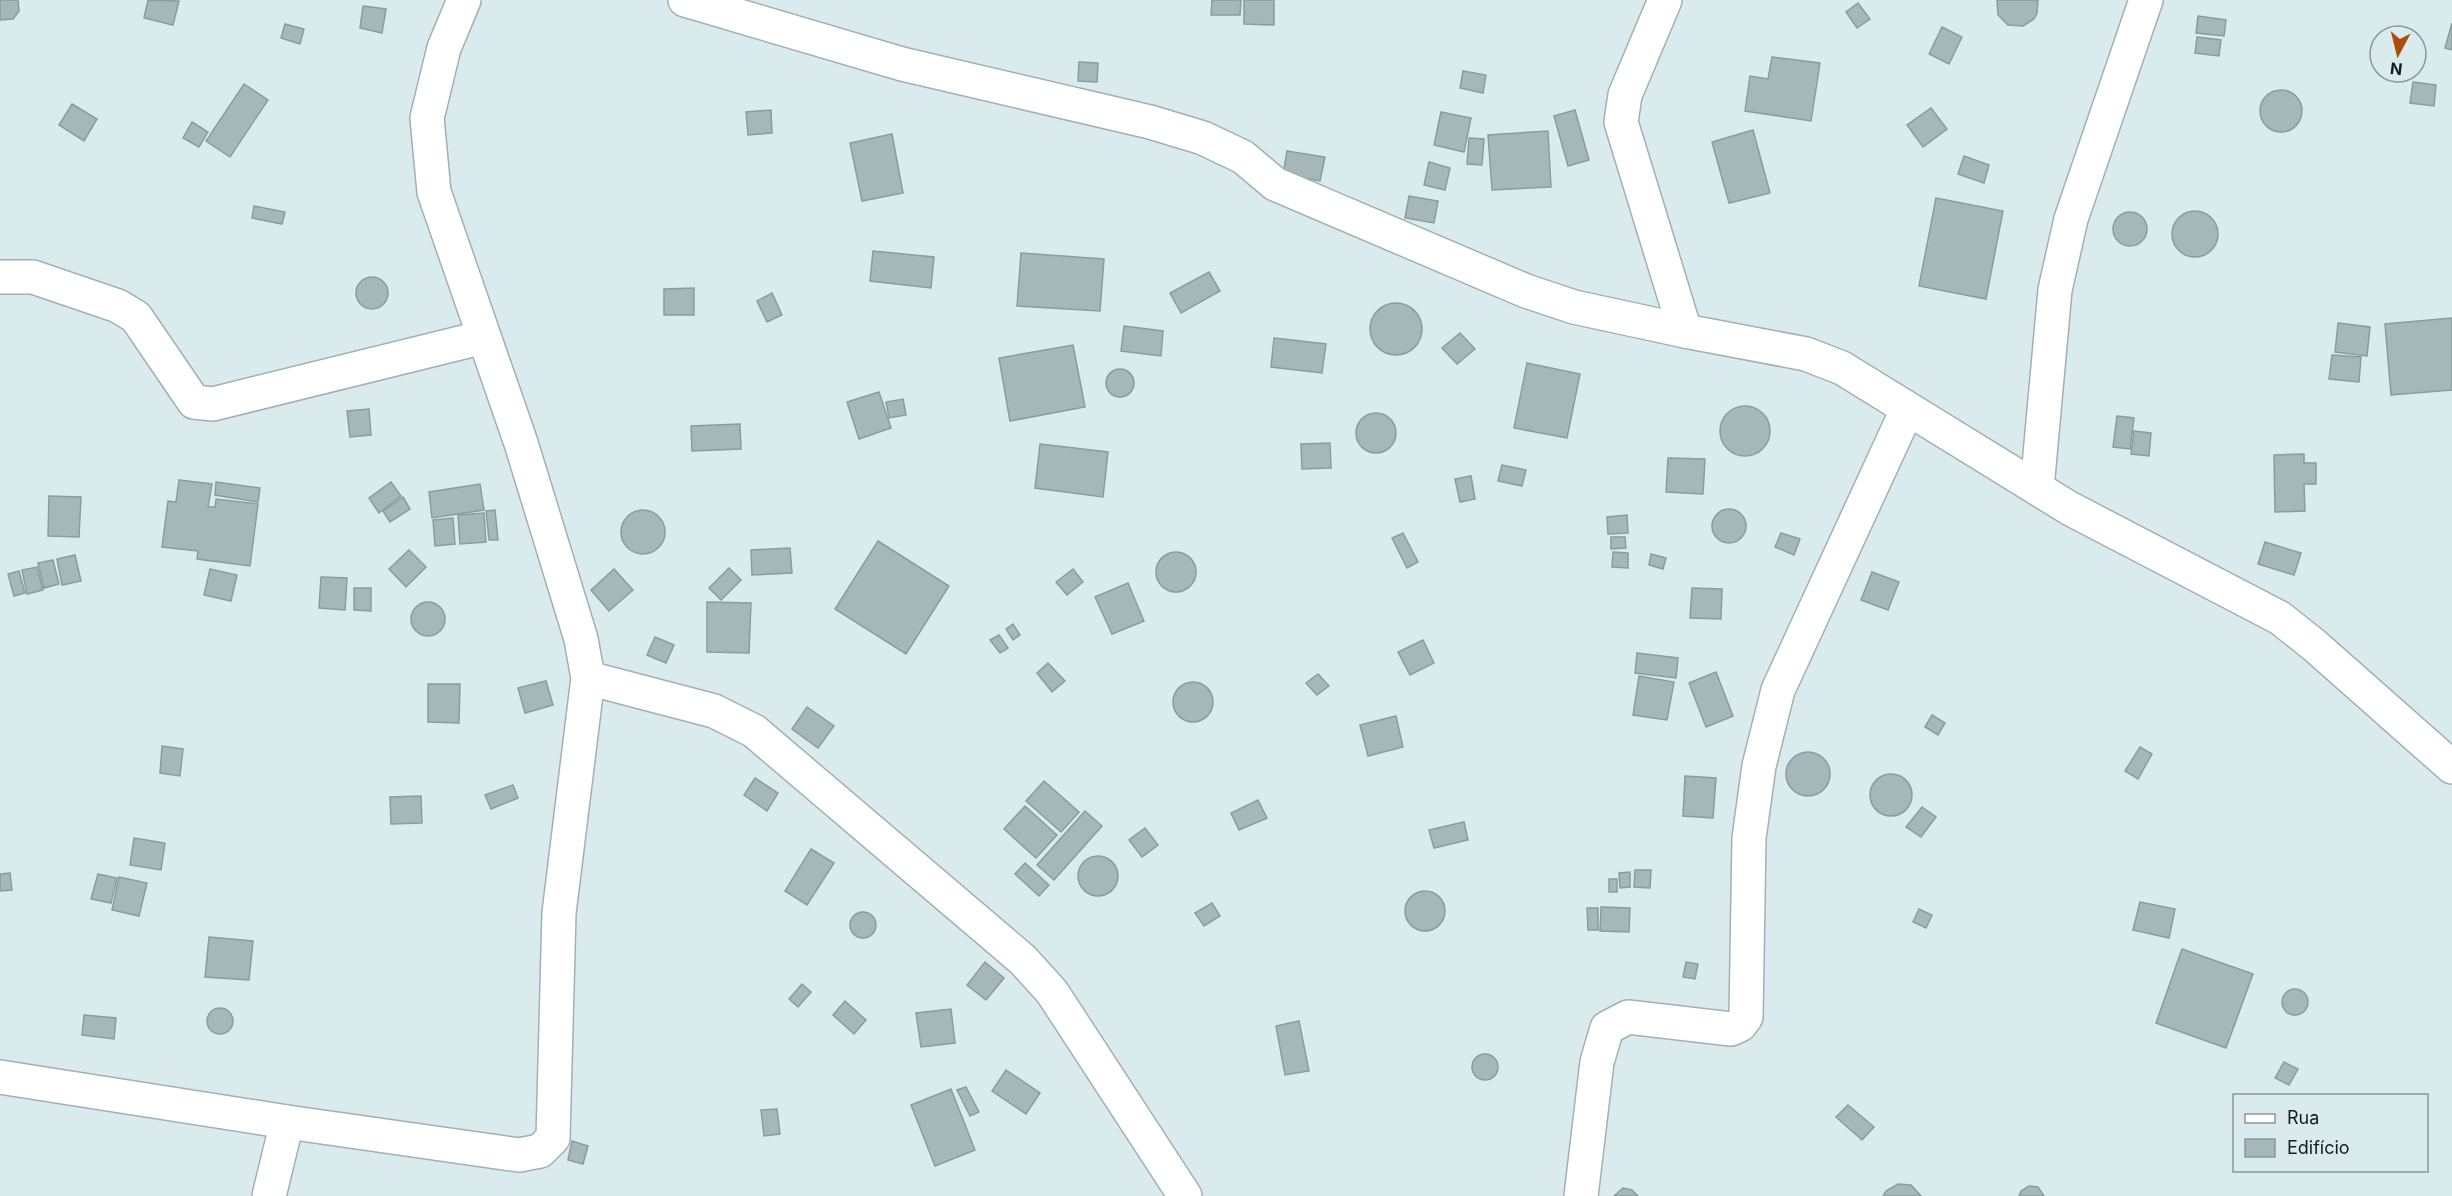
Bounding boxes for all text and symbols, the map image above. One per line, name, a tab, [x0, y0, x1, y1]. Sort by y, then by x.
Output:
north arrow	[2368, 24, 2428, 84]
text: N	[2389, 58, 2403, 80]
legend	[2233, 1094, 2428, 1172]
text: Rua	[2287, 1107, 2319, 1128]
text: Edifício	[2287, 1137, 2350, 1158]

